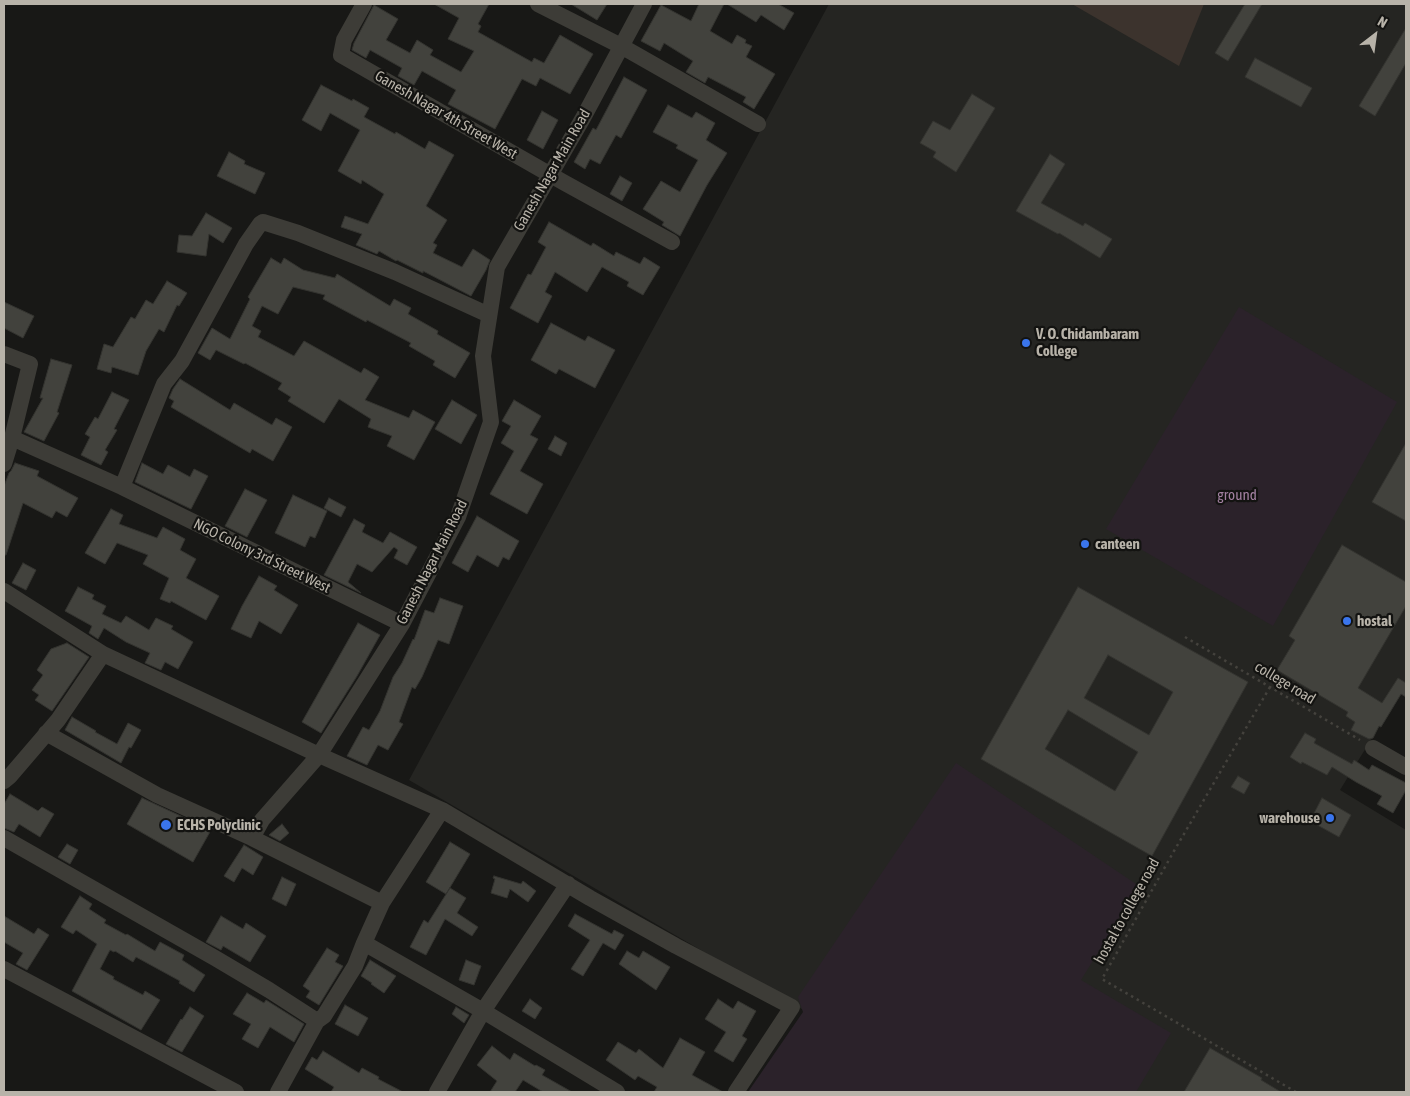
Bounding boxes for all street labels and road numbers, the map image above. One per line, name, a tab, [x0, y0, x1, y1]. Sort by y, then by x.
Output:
street label: Ganesh Nagar 4th Street West	[372, 67, 520, 163]
street label: Ganesh Nagar Main Road	[510, 106, 594, 234]
street label: Ganesh Nagar Main Road	[393, 497, 471, 627]
street label: NGO Colony 3rd Street West	[191, 515, 333, 597]
street label: college road	[1251, 658, 1319, 708]
street label: hostal to college road	[1091, 855, 1163, 967]

